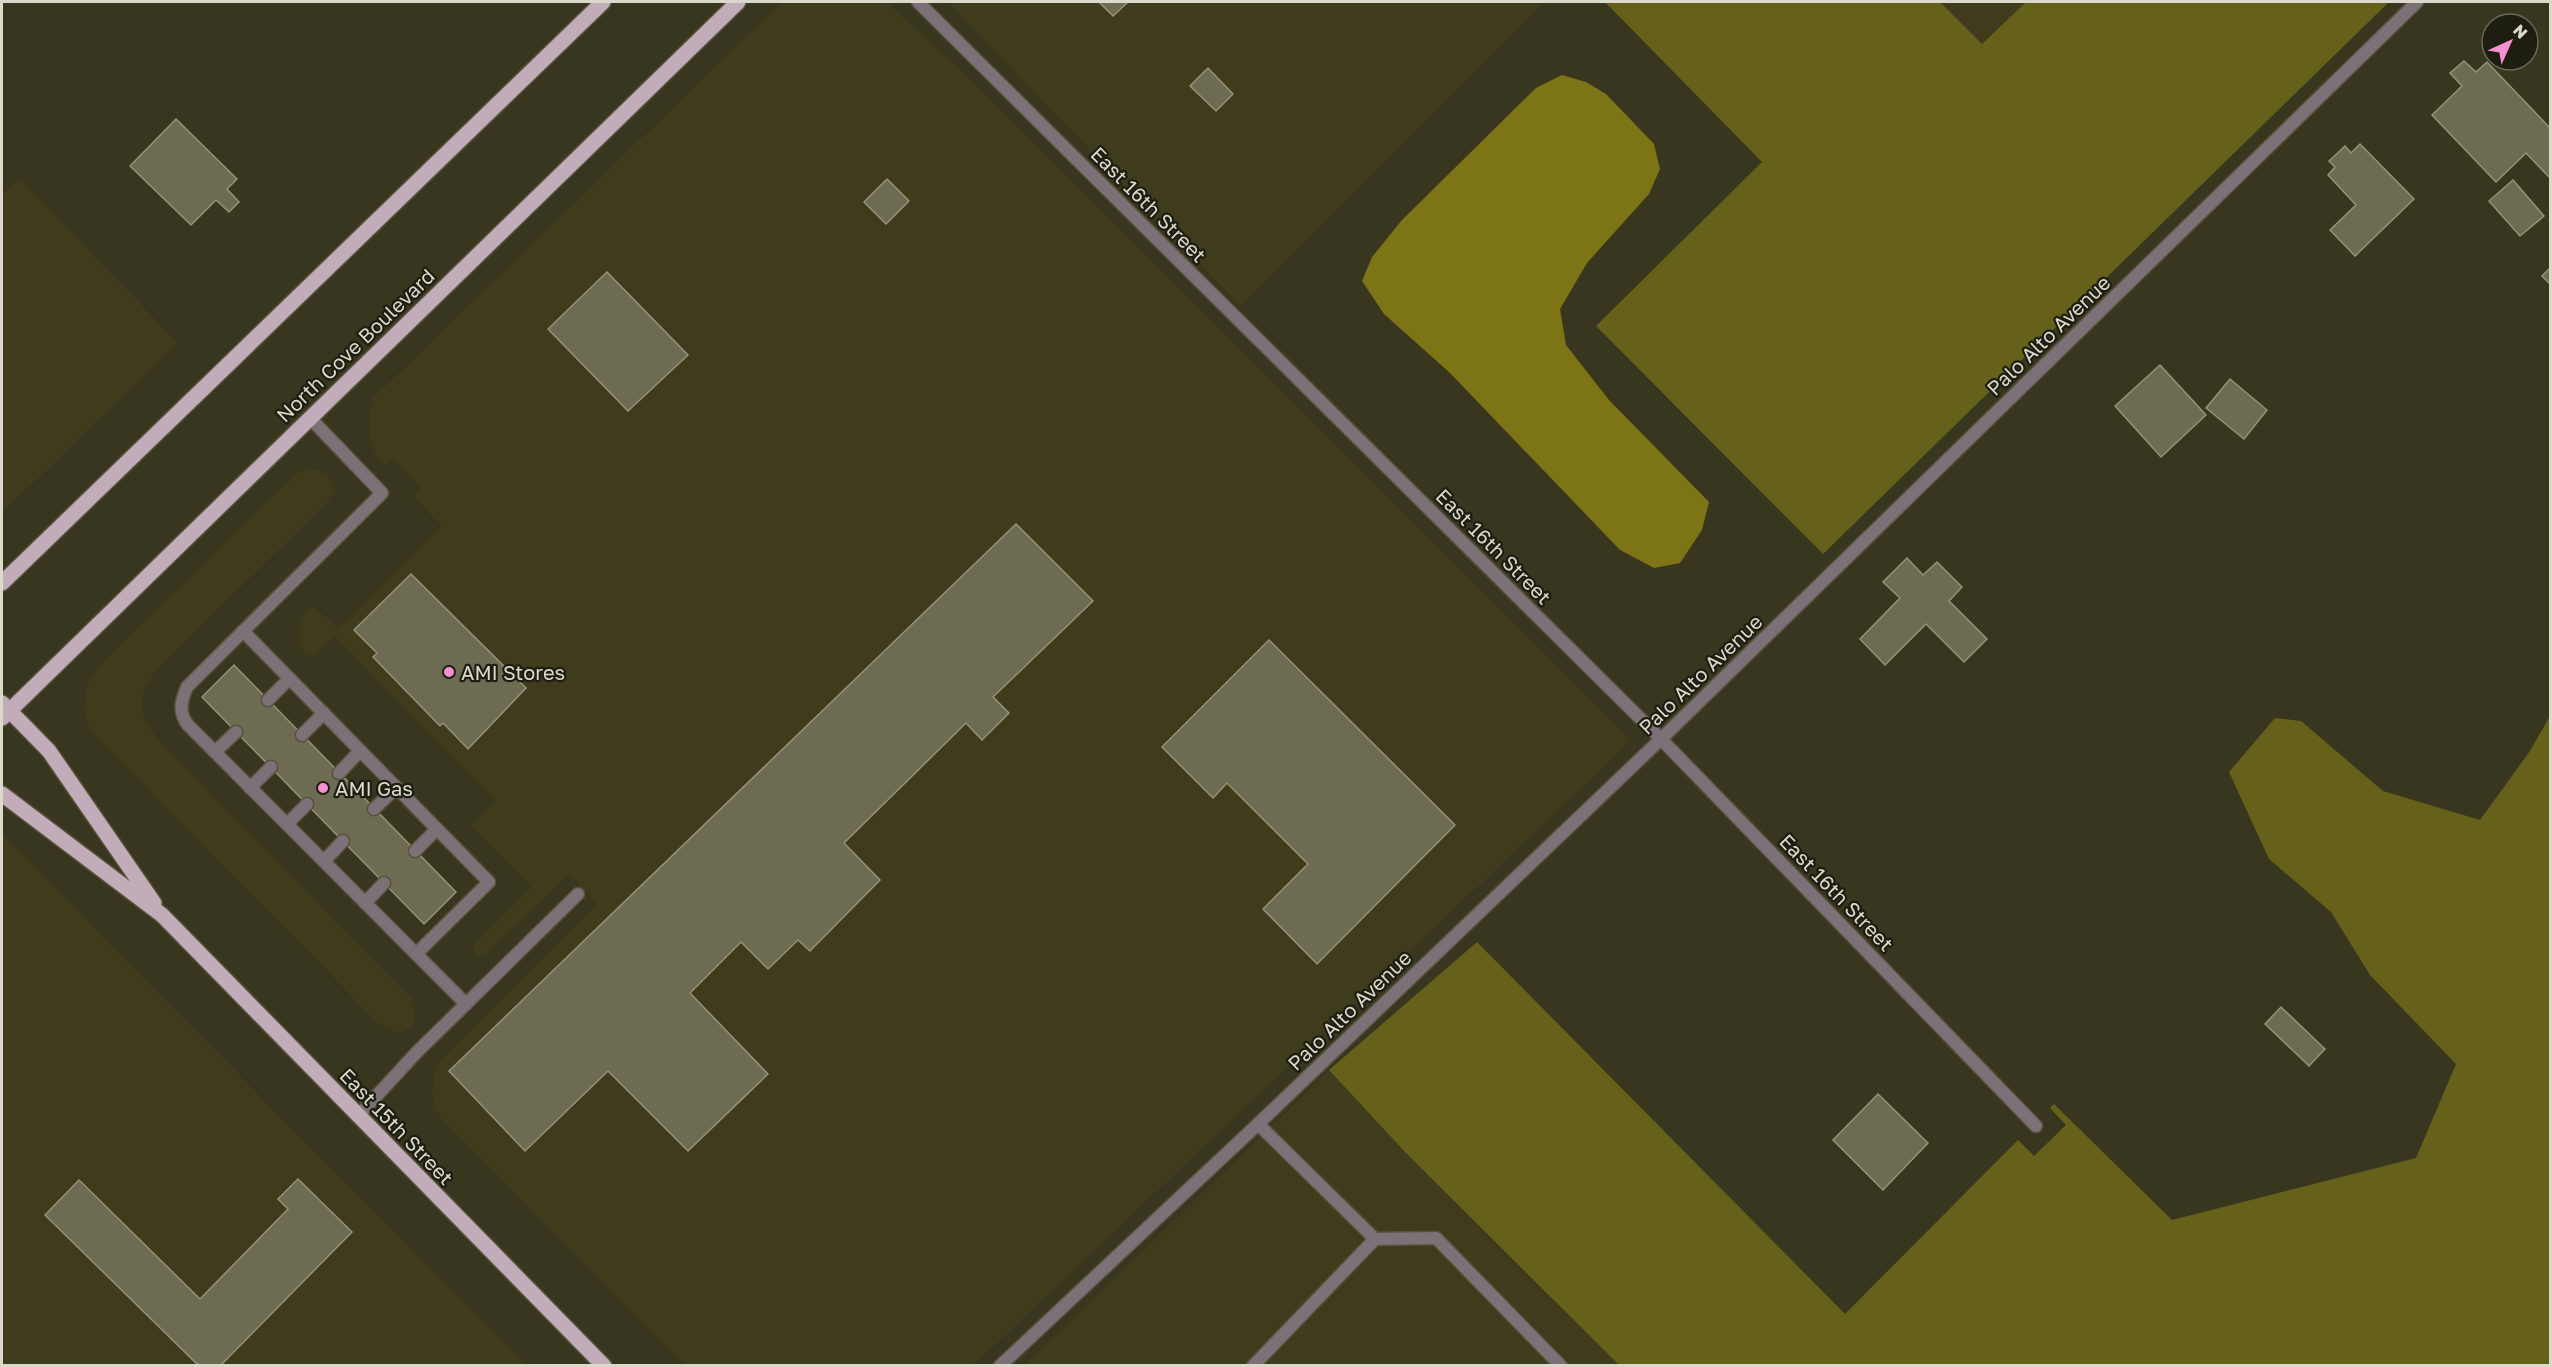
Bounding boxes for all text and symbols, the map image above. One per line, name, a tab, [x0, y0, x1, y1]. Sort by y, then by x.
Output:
north arrow	[2480, 12, 2540, 72]
text: N	[2509, 20, 2532, 43]
street label: East 16th Street	[1086, 141, 1212, 267]
street label: North Cove Boulevard	[271, 263, 439, 427]
street label: Palo Alto Avenue	[1981, 270, 2115, 400]
street label: East 16th Street	[1431, 483, 1557, 609]
street label: Palo Alto Avenue	[1633, 609, 1767, 739]
place label: AMI Stores	[461, 660, 565, 684]
marker: AMI Stores	[442, 665, 456, 679]
place label: AMI Gas	[335, 776, 413, 800]
marker: AMI Gas	[316, 781, 330, 795]
street label: East 16th Street	[1775, 829, 1899, 955]
street label: Palo Alto Avenue	[1282, 945, 1416, 1075]
street label: East 15th Street	[335, 1063, 459, 1189]

